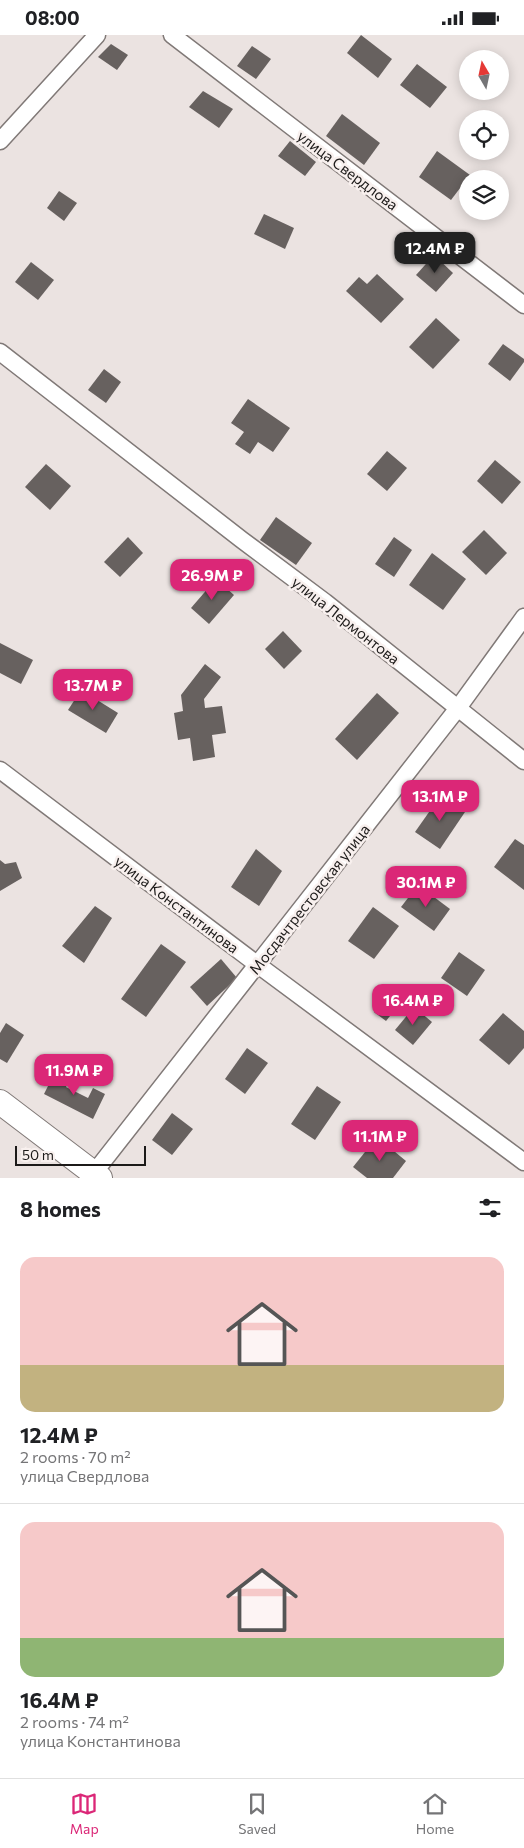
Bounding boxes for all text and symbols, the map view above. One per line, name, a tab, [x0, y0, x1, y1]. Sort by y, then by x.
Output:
text: 08:00	[25, 6, 80, 29]
north arrow	[459, 50, 509, 100]
map controls	[459, 50, 509, 220]
button: locate	[459, 110, 509, 160]
street label: улица Свердлова	[294, 126, 402, 214]
button: layers	[459, 170, 509, 220]
pin: 12.4M ₽	[389, 231, 481, 274]
text: 12.4M ₽	[405, 238, 465, 257]
pin: 26.9M ₽	[166, 559, 258, 601]
text: 26.9M ₽	[181, 565, 243, 584]
street label: улица Лермонтова	[289, 572, 403, 668]
pin: 13.7M ₽	[47, 669, 139, 711]
text: 13.7M ₽	[64, 675, 122, 694]
pin: 13.1M ₽	[394, 779, 486, 822]
text: 13.1M ₽	[412, 786, 468, 805]
street label: Мосдачтрестовская улица	[245, 820, 373, 978]
street label: улица Константинова	[111, 851, 243, 957]
pin: 30.1M ₽	[380, 865, 472, 908]
text: 30.1M ₽	[396, 872, 456, 891]
pin: 16.4M ₽	[367, 983, 459, 1026]
text: 16.4M ₽	[383, 990, 443, 1009]
pin: 11.9M ₽	[28, 1053, 120, 1096]
text: 11.9M ₽	[45, 1060, 103, 1079]
pin: 11.1M ₽	[334, 1119, 426, 1162]
text: 11.1M ₽	[353, 1126, 407, 1145]
scale bar	[15, 1143, 146, 1166]
text: 50 m	[22, 1146, 54, 1163]
icon: filters	[476, 1194, 504, 1222]
text: 8 homes	[20, 1196, 101, 1221]
icon: home	[217, 1289, 307, 1379]
text: 12.4M ₽	[20, 1422, 98, 1447]
text: 2 rooms · 70 m²	[20, 1447, 131, 1466]
text: улица Свердлова	[20, 1466, 149, 1485]
icon: home	[217, 1555, 307, 1645]
text: 16.4M ₽	[20, 1687, 99, 1712]
text: 2 rooms · 74 m²	[20, 1712, 129, 1731]
text: улица Константинова	[20, 1731, 181, 1750]
tab: Map	[70, 1790, 99, 1837]
tab: Saved	[238, 1790, 276, 1837]
tab: Home	[416, 1790, 454, 1837]

